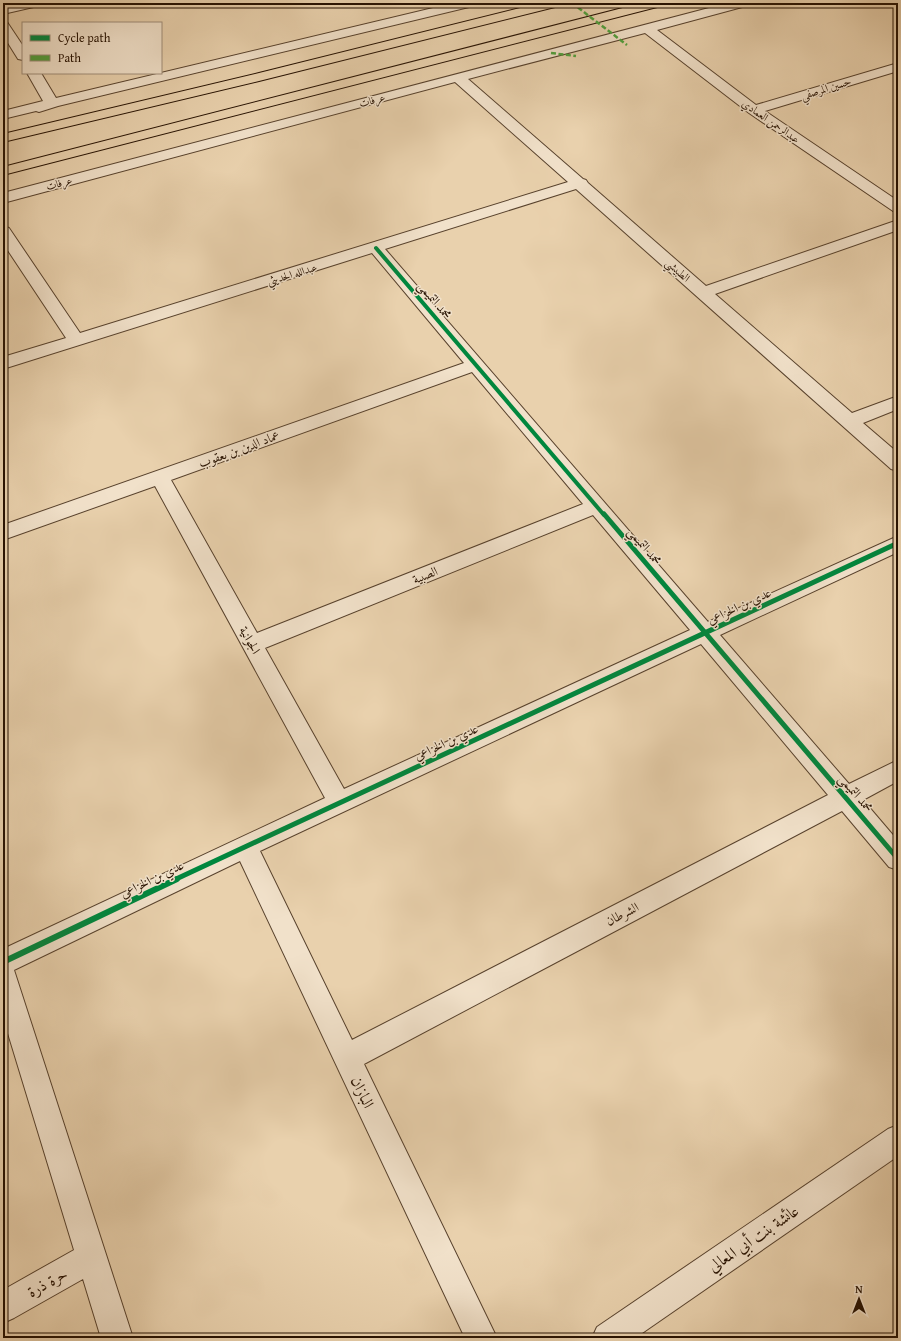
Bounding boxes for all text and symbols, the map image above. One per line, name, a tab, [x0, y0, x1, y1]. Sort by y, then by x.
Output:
legend	[22, 22, 162, 74]
text: Cycle path	[58, 29, 111, 46]
text: Path	[58, 49, 81, 66]
street label: حسين المرصفي	[799, 73, 854, 106]
street label: عرفات	[357, 89, 387, 111]
street label: عبدالرحمن العمادي	[738, 95, 803, 148]
street label: عرفات	[44, 172, 74, 194]
street label: الطبيشي	[660, 255, 694, 287]
street label: عبدالله الحديثي	[265, 259, 320, 291]
street label: محمد التميمي	[411, 277, 457, 325]
street label: عماد الدين بن يعقوب	[196, 426, 282, 472]
street label: محمد التميمي	[621, 523, 667, 571]
street label: الصبية	[409, 561, 441, 589]
street label: عدي بن الخزاعي	[704, 583, 775, 631]
street label: الجوانية	[235, 623, 265, 657]
street label: عدي بن الخزاعي	[411, 719, 482, 767]
street label: محمد التميمي	[832, 770, 878, 818]
street label: عدي بن الخزاعي	[117, 855, 188, 904]
street label: الشرطان	[602, 898, 642, 930]
street label: البازان	[345, 1072, 381, 1112]
street label: عائشة بنت أبي المعالي	[703, 1199, 804, 1278]
street label: حرة ذرة	[22, 1261, 72, 1303]
north arrow	[839, 1279, 879, 1319]
text: N	[855, 1281, 863, 1297]

